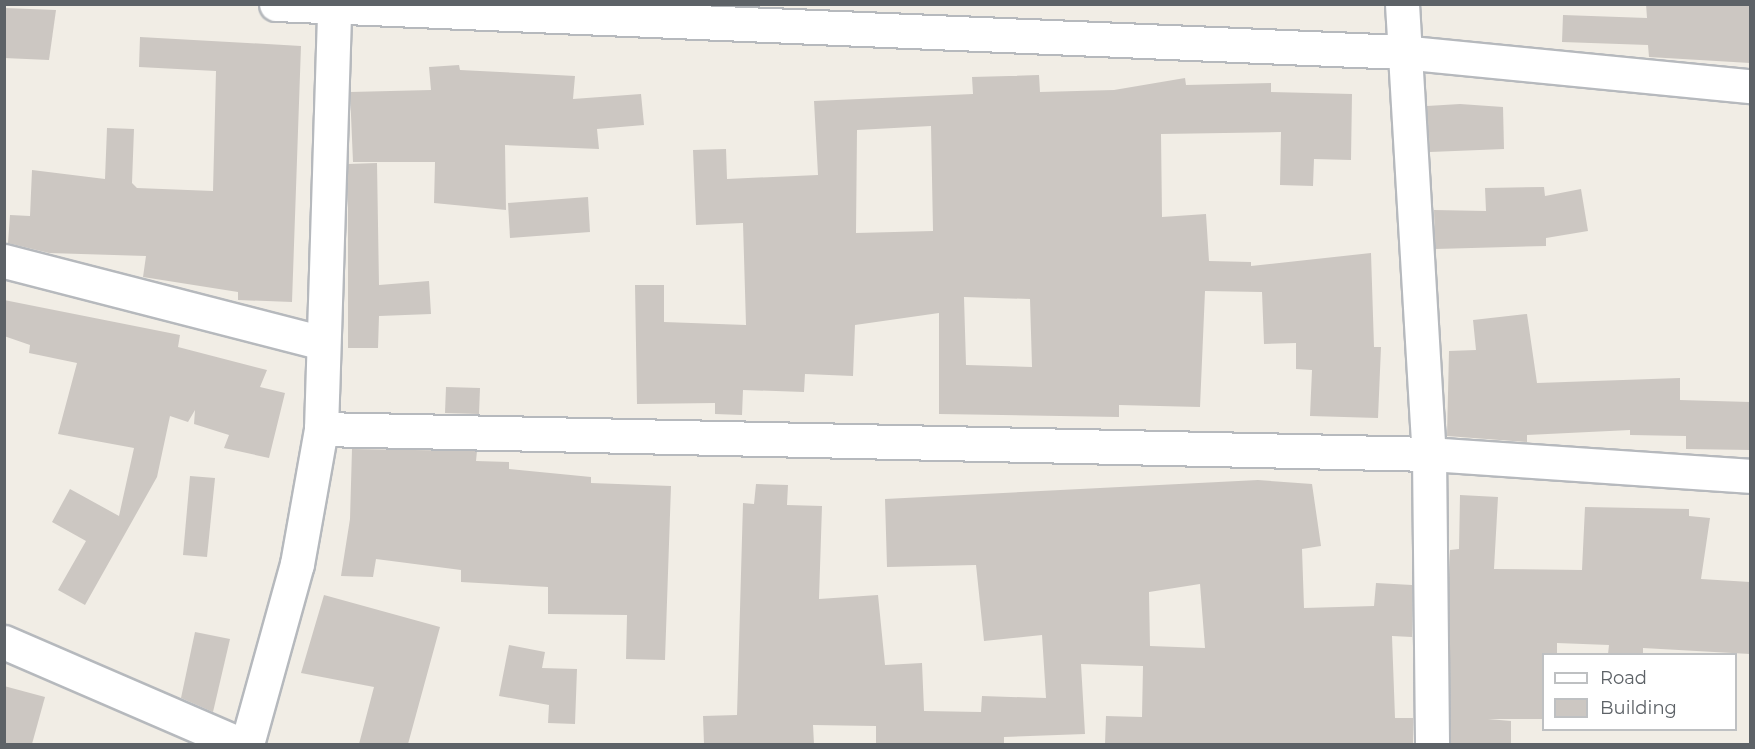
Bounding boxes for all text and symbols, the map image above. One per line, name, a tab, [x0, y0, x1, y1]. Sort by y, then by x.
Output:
legend	[1542, 653, 1737, 731]
text: Road	[1600, 667, 1647, 689]
text: Building	[1600, 697, 1677, 719]

